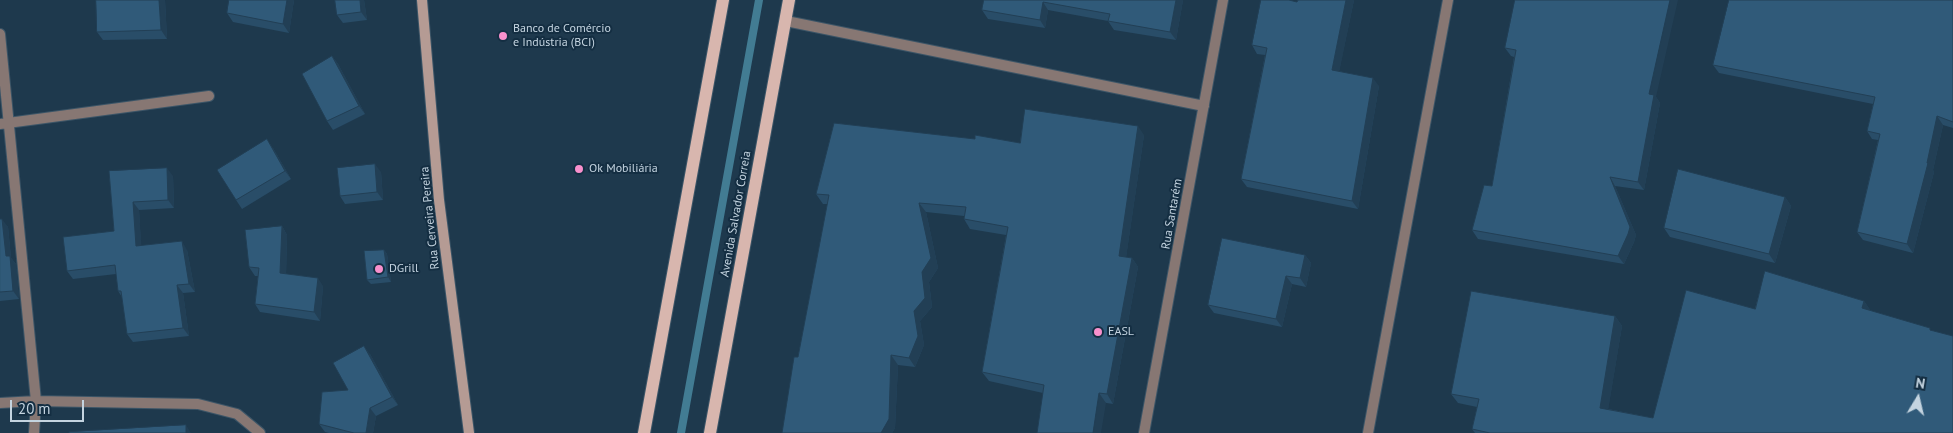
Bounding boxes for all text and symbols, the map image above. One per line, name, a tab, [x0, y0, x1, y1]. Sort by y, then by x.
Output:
place label: Banco de Comércio e Indústria (BCI)	[513, 22, 611, 50]
marker: Banco de Comércio e Indústria (BCI)	[497, 30, 509, 42]
street label: Avenida Salvador Correia	[718, 150, 754, 278]
place label: Ok Mobiliária	[589, 162, 658, 176]
marker: Ok Mobiliária	[573, 163, 585, 175]
street label: Rua Cerveira Pereira	[417, 166, 443, 270]
street label: Rua Santarém	[1159, 178, 1185, 250]
place label: DGrill	[389, 262, 418, 276]
marker: DGrill	[373, 263, 385, 275]
place label: EASL	[1108, 325, 1134, 339]
marker: EASL	[1092, 326, 1104, 338]
north arrow	[1893, 373, 1943, 423]
text: N	[1914, 374, 1926, 393]
scale bar	[12, 390, 86, 422]
text: 20 m	[18, 399, 51, 418]

